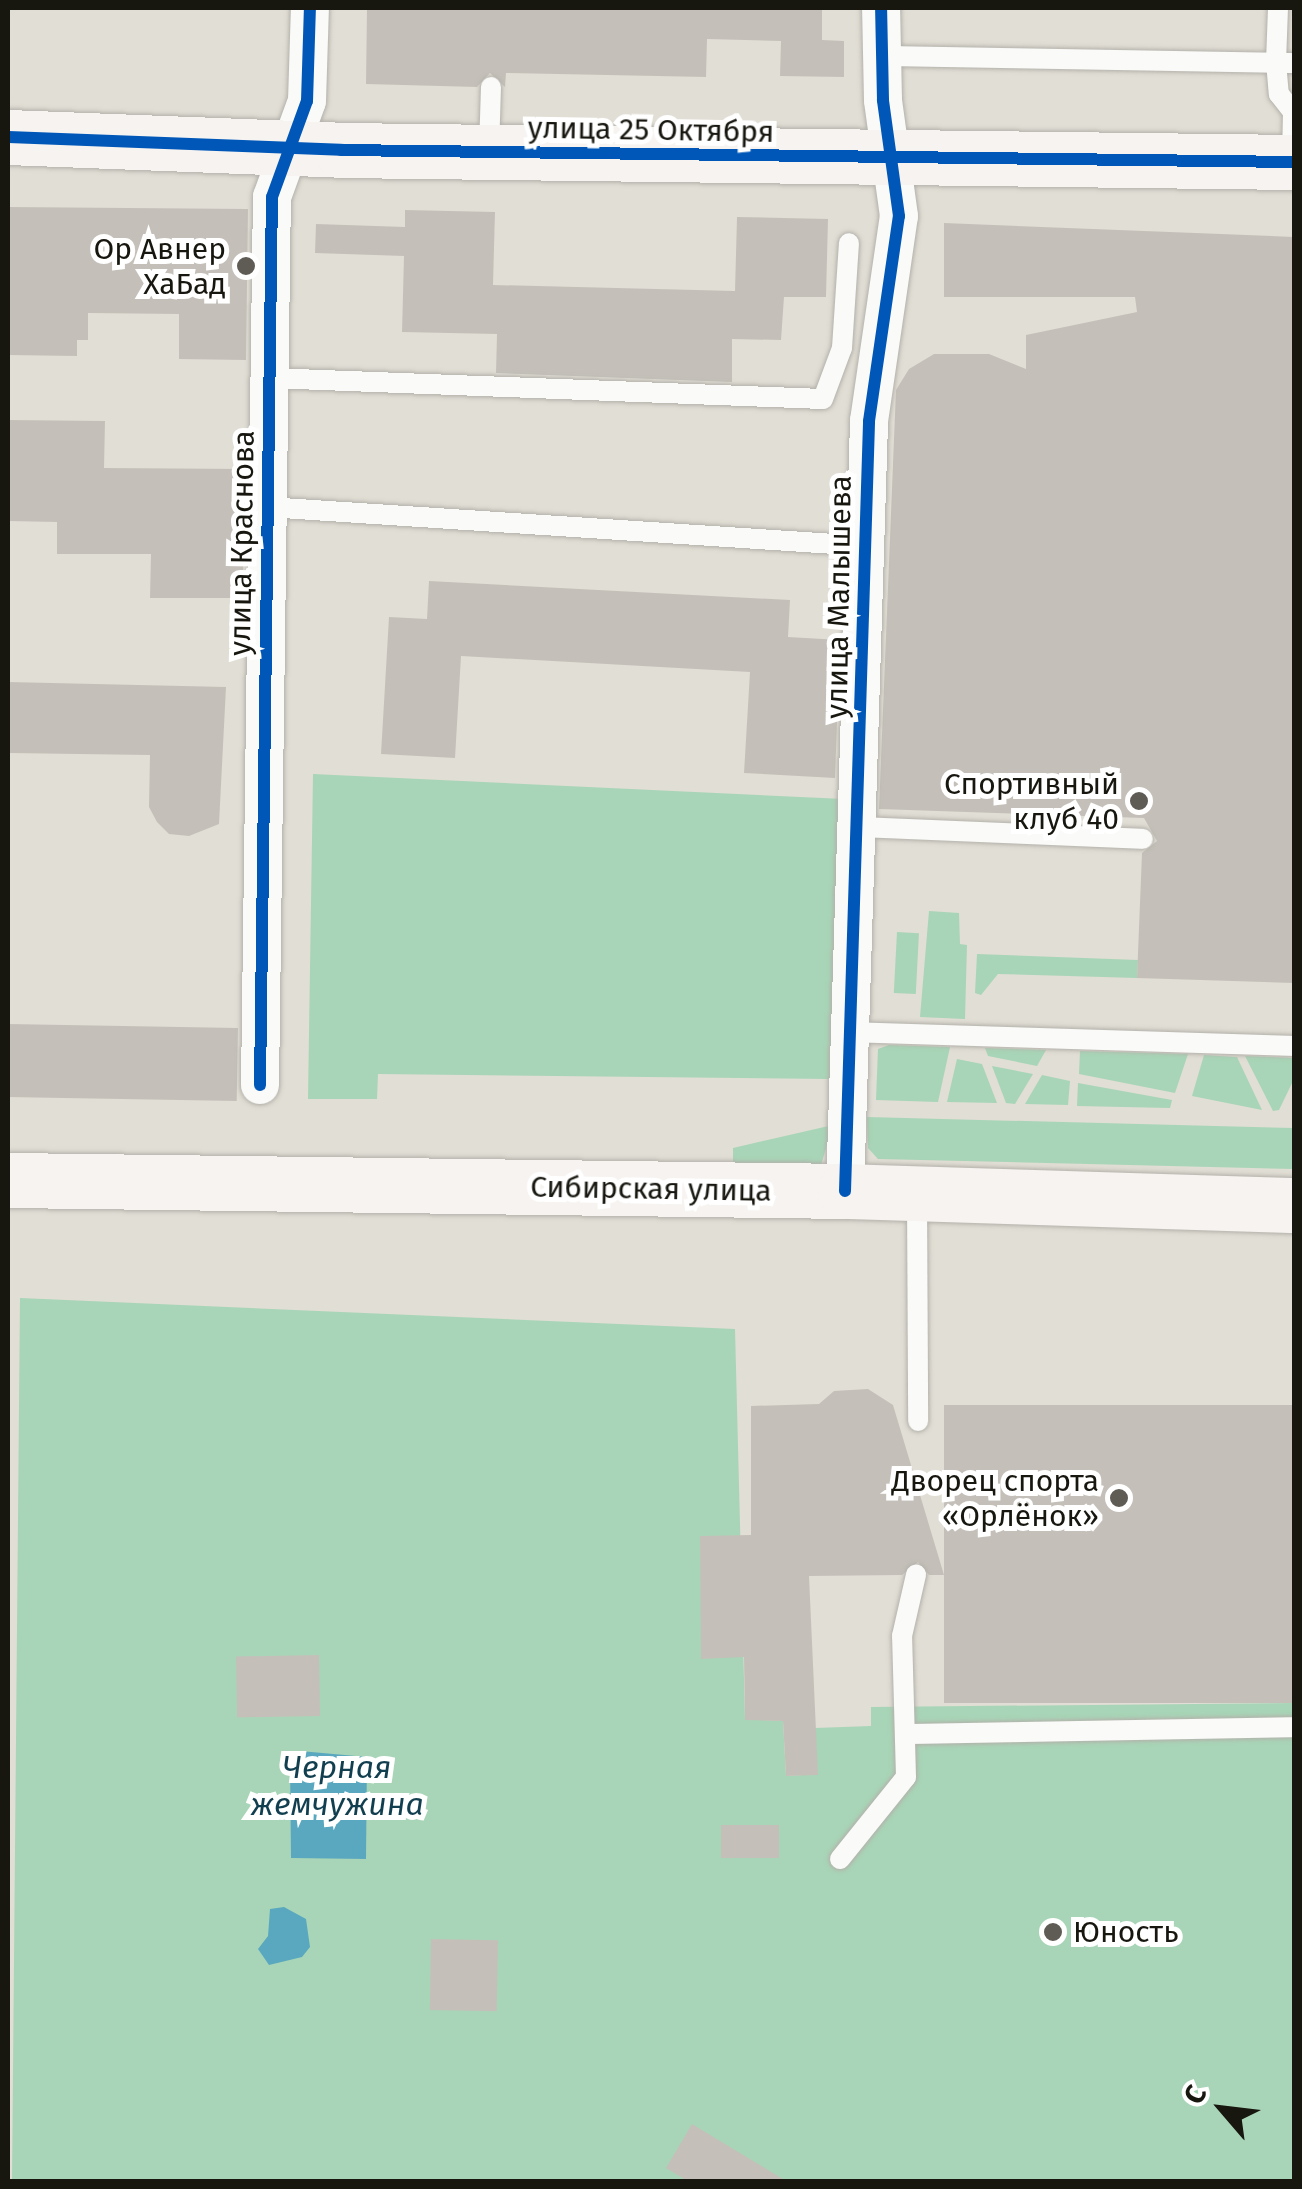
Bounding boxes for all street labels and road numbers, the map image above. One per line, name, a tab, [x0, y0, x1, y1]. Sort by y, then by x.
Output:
street label: улица 25 Октября	[527, 110, 775, 150]
street label: улица Краснова	[222, 430, 262, 656]
street label: улица Малышева	[819, 475, 859, 719]
street label: Сибирская улица	[530, 1169, 772, 1209]

